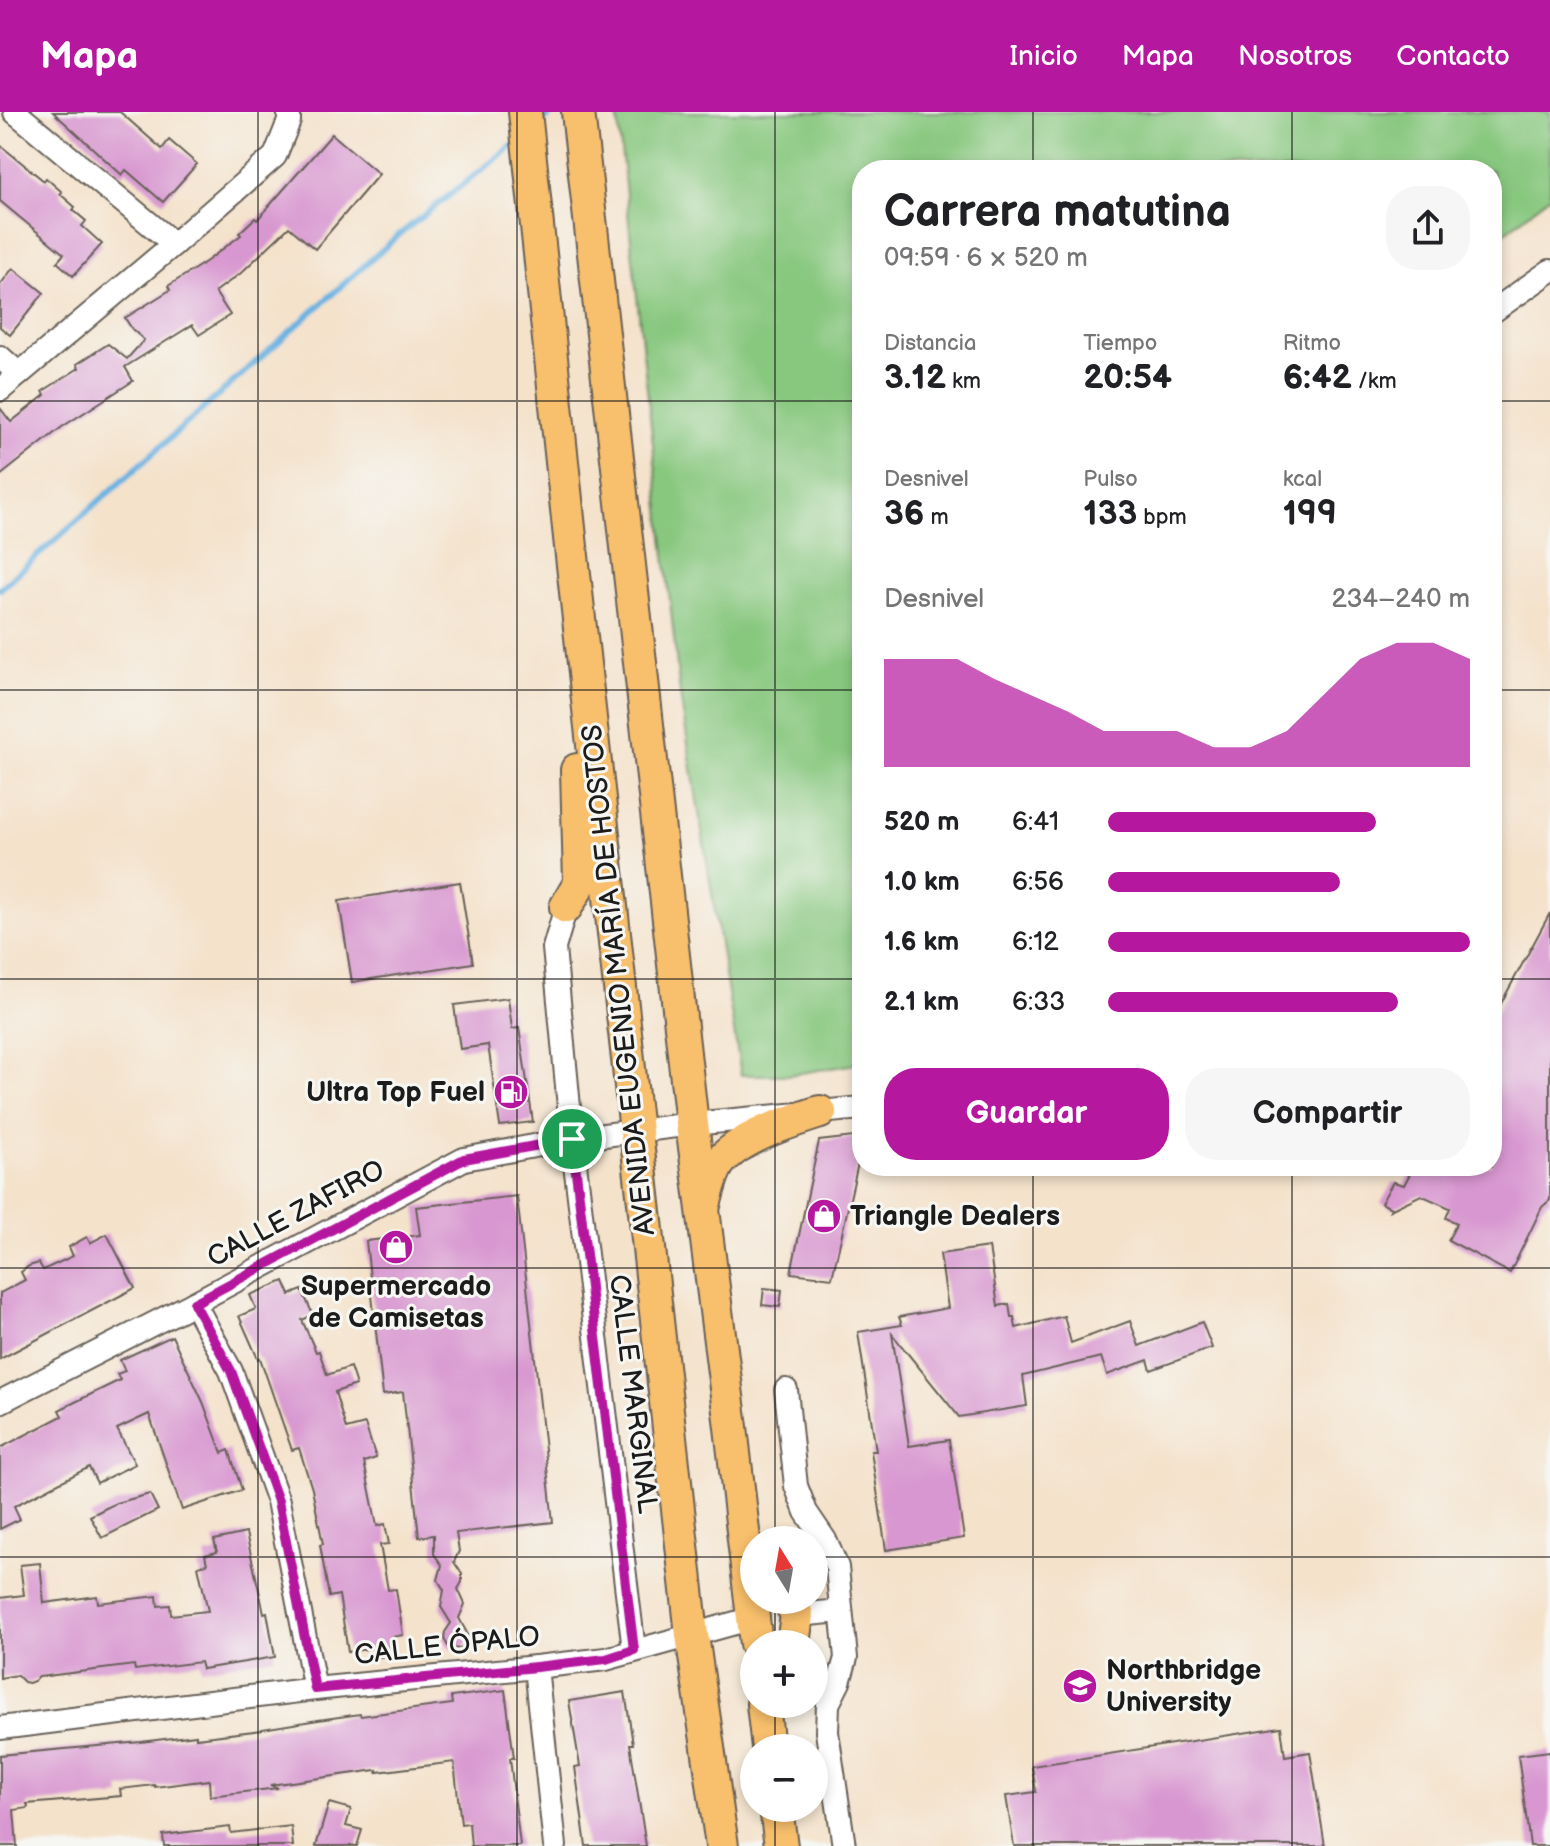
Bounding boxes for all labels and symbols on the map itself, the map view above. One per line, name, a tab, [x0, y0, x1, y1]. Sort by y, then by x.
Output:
street label: AVENIDA EUGENIO MARÍA DE HOSTOS	[575, 723, 662, 1237]
fuel station icon: Ultra Top Fuel	[492, 1073, 530, 1111]
place label: Ultra Top Fuel	[306, 1076, 485, 1109]
pin	[538, 1105, 606, 1173]
street label: CALLE ZAFIRO	[202, 1153, 390, 1275]
shop icon: Triangle Dealers	[805, 1197, 843, 1235]
place label: Triangle Dealers	[850, 1200, 1060, 1233]
shop icon: Supermercado de Camisetas	[377, 1228, 415, 1266]
place label: Supermercado de Camisetas	[301, 1270, 491, 1335]
street label: CALLE MARGINAL	[602, 1273, 664, 1515]
north arrow	[740, 1526, 828, 1614]
street label: CALLE ÓPALO	[352, 1619, 541, 1672]
place label: Northbridge University	[1106, 1654, 1261, 1719]
school or university icon: Northbridge University	[1061, 1667, 1099, 1705]

